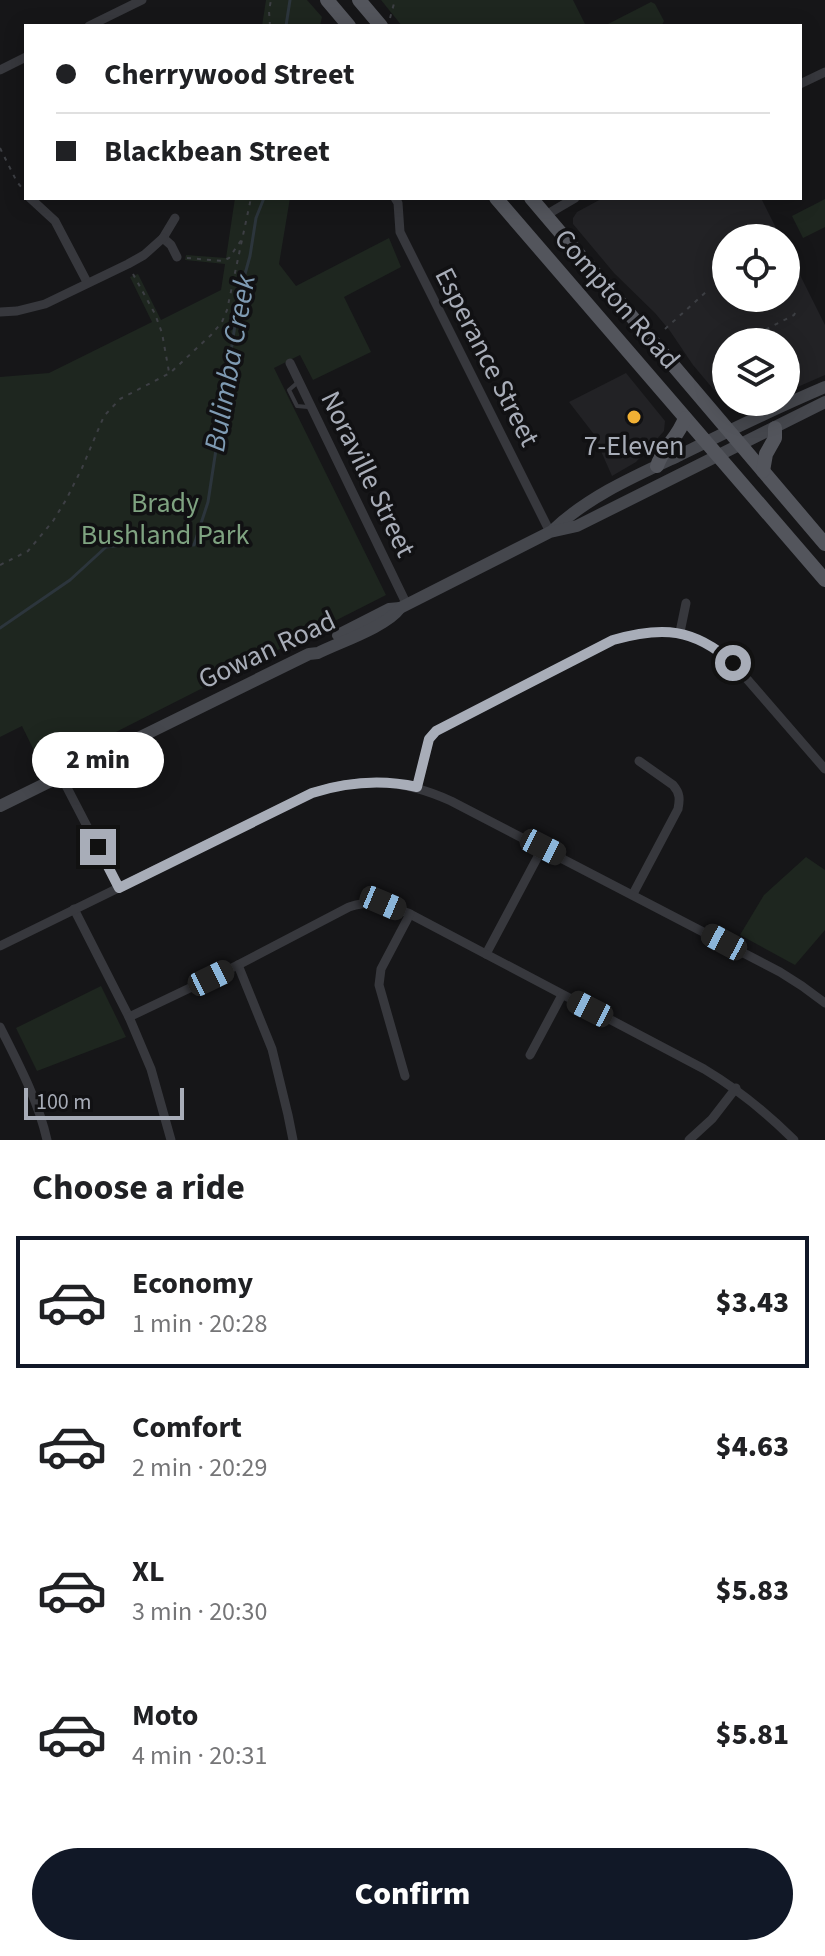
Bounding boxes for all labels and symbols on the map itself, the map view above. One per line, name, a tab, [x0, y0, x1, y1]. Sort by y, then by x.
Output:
street label: Compton Road	[545, 220, 689, 378]
street label: Esperance Street	[425, 261, 550, 454]
water label: Bulimba Creek	[193, 270, 267, 455]
street label: Noraville Street	[310, 384, 426, 564]
marker: 7-Eleven	[625, 408, 643, 426]
place label: 7-Eleven	[584, 426, 684, 466]
park label: Brady Bushland Park	[81, 483, 249, 555]
street label: Gowan Road	[192, 601, 342, 699]
route start	[715, 645, 751, 681]
callout: 2 min	[32, 731, 164, 787]
car	[516, 825, 570, 869]
route end	[80, 829, 116, 865]
car	[356, 883, 410, 923]
car	[697, 920, 751, 964]
car	[184, 957, 238, 999]
car	[563, 987, 617, 1031]
scale bar	[24, 1084, 184, 1120]

